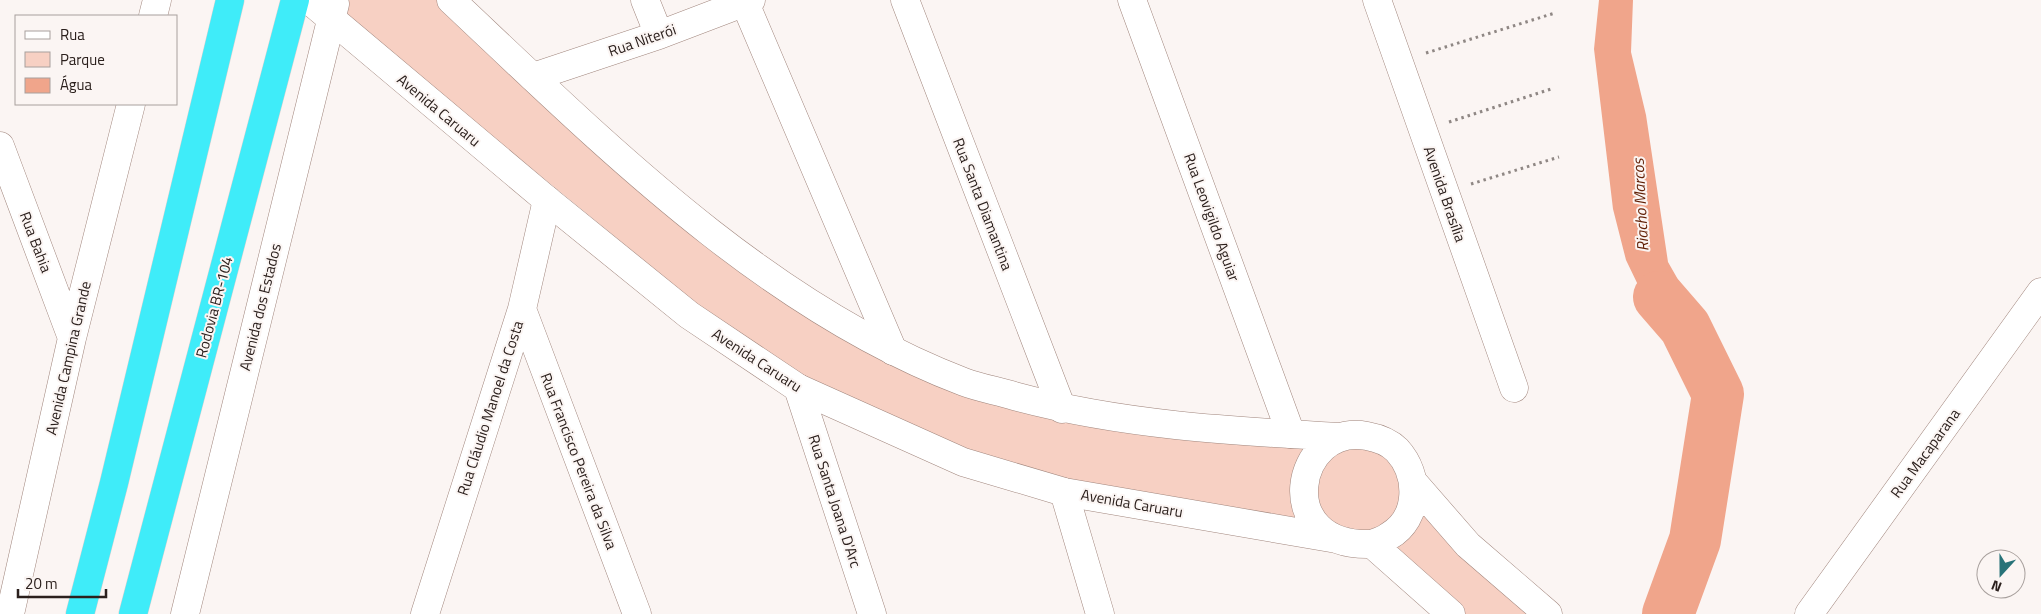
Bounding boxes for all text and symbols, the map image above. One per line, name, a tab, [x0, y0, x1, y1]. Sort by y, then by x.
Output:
legend	[15, 15, 178, 105]
street label: Rua Niterói	[605, 18, 679, 62]
text: Rua	[60, 23, 85, 46]
text: Parque	[60, 48, 105, 71]
street label: Avenida Caruaru	[392, 68, 486, 152]
text: Água	[60, 73, 92, 96]
street label: Rua Santa Diamantina	[947, 134, 1019, 274]
street label: Avenida Brasília	[1418, 143, 1472, 245]
street label: Rua Leovigildo Aguiar	[1178, 150, 1246, 284]
water label: Riacho Marcos	[1626, 157, 1654, 252]
street label: Rua Bahia	[14, 208, 58, 276]
street label: Avenida dos Estados	[233, 241, 287, 373]
street label: Rodovia BR-104	[189, 254, 239, 360]
street label: Avenida Campina Grande	[39, 279, 97, 437]
street label: Rua Cláudio Manoel da Costa	[451, 317, 529, 498]
street label: Avenida Caruaru	[708, 322, 806, 398]
street label: Rua Francisco Pereira da Silva	[535, 369, 623, 553]
street label: Rua Macaparana	[1885, 403, 1966, 503]
street label: Rua Santa Joana D'Arc	[803, 431, 867, 571]
street label: Avenida Caruaru	[1079, 483, 1185, 523]
north arrow	[1976, 549, 2026, 599]
scale bar	[18, 566, 105, 598]
text: 20 m	[25, 572, 58, 595]
text: N	[1988, 575, 2004, 598]

